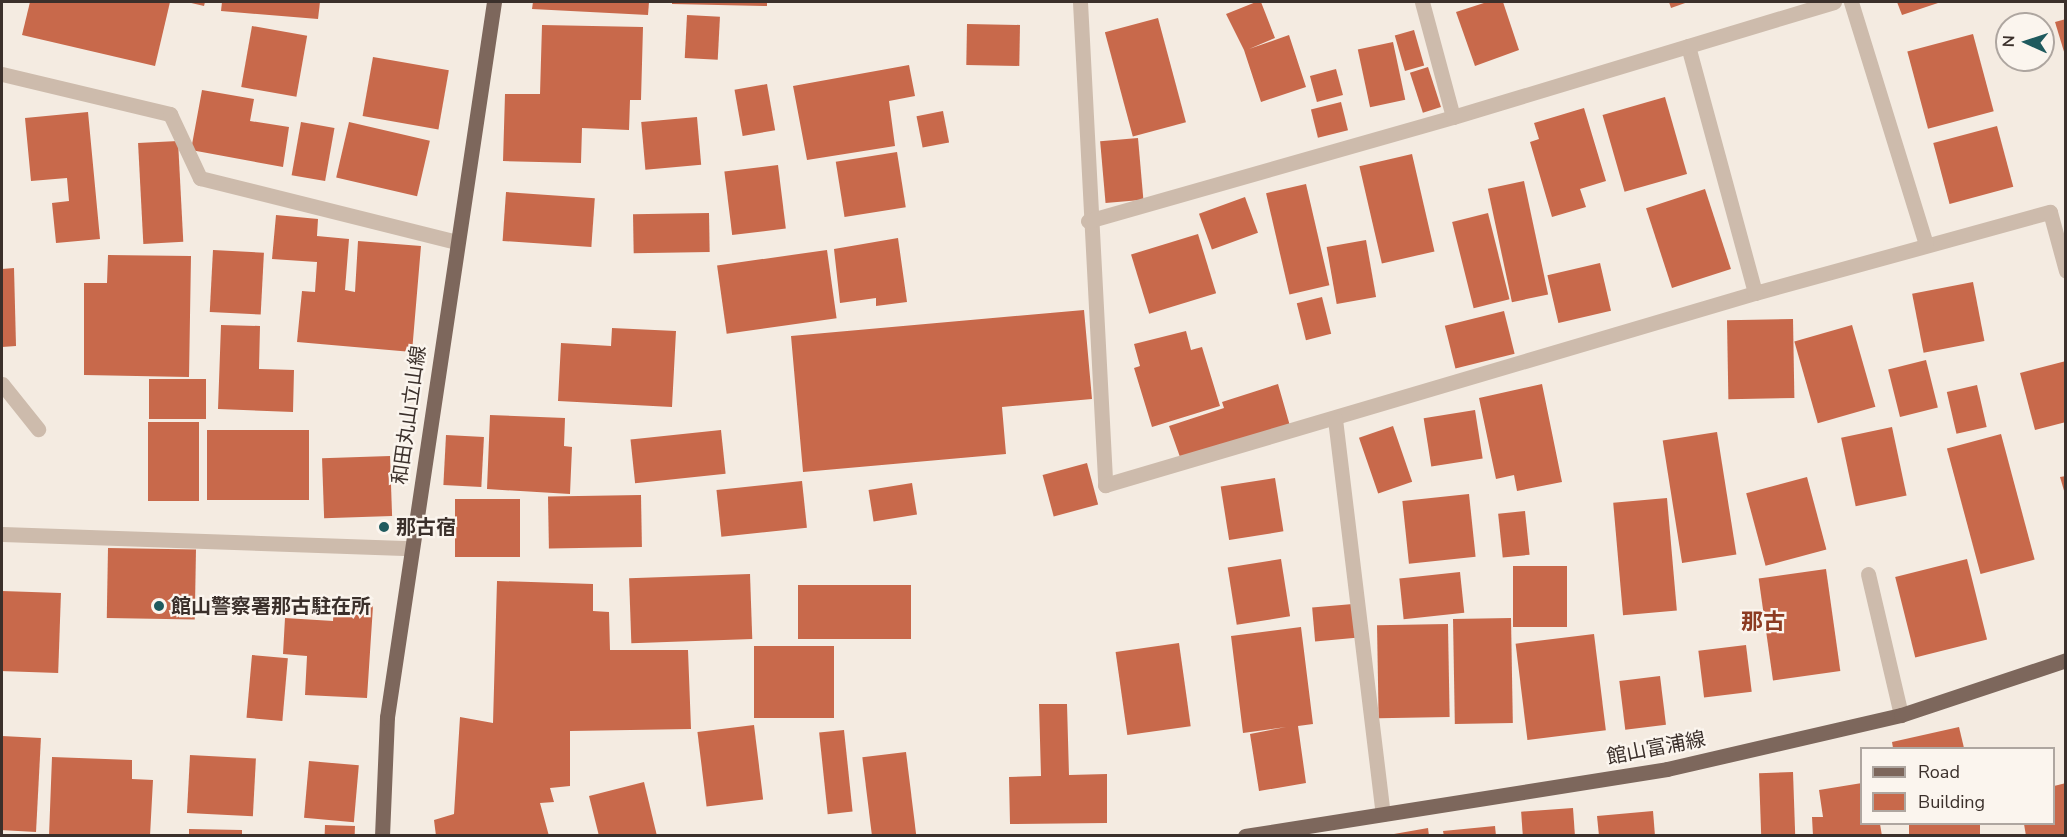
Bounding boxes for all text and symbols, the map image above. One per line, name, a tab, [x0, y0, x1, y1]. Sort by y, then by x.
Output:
north arrow	[1995, 12, 2055, 72]
text: N	[1998, 35, 2020, 48]
street label: 和田丸山立山線	[387, 344, 431, 486]
place label: 那古宿	[396, 515, 456, 539]
marker: 那古宿	[377, 520, 391, 534]
place label: 館山警察署那古駐在所	[171, 594, 371, 618]
marker: 館山警察署那古駐在所	[152, 599, 166, 613]
district label: 那古	[1741, 610, 1785, 636]
street label: 館山富浦線	[1605, 727, 1707, 769]
legend	[1860, 747, 2055, 825]
text: Road	[1918, 760, 1960, 784]
text: Building	[1918, 790, 1985, 814]

